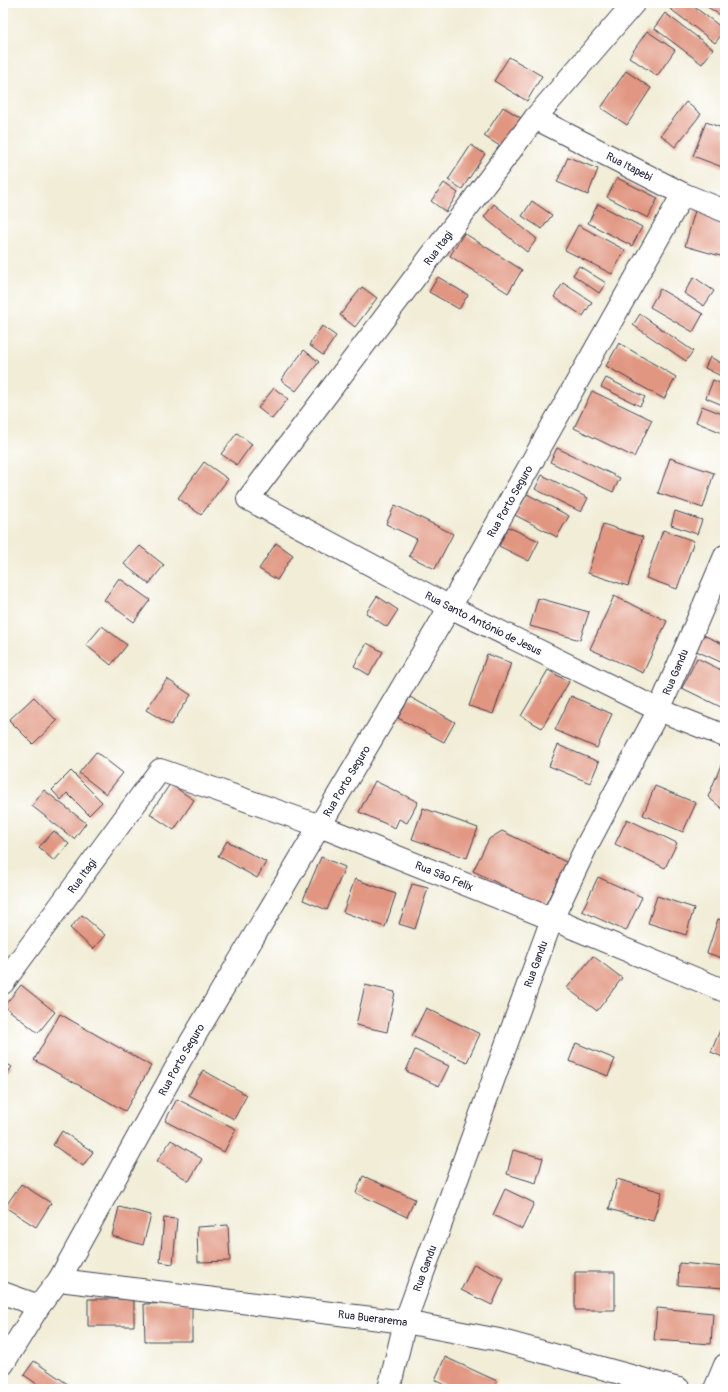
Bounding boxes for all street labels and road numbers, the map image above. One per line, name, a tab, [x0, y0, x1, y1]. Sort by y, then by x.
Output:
street label: Rua Itapebi	[604, 150, 654, 184]
street label: Rua Itagi	[421, 229, 456, 268]
street label: Rua Porto Seguro	[485, 463, 536, 540]
street label: Rua Santo Antônio de Jesus	[423, 589, 544, 658]
street label: Rua Gandu	[660, 647, 691, 697]
street label: Rua Porto Seguro	[321, 743, 373, 819]
street label: Rua Itagi	[65, 856, 99, 896]
street label: Rua São Felix	[413, 859, 475, 894]
street label: Rua Gandu	[522, 939, 551, 989]
street label: Rua Porto Seguro	[156, 1022, 207, 1098]
street label: Rua Gandu	[411, 1243, 439, 1294]
street label: Rua Buerarema	[337, 1308, 408, 1329]

